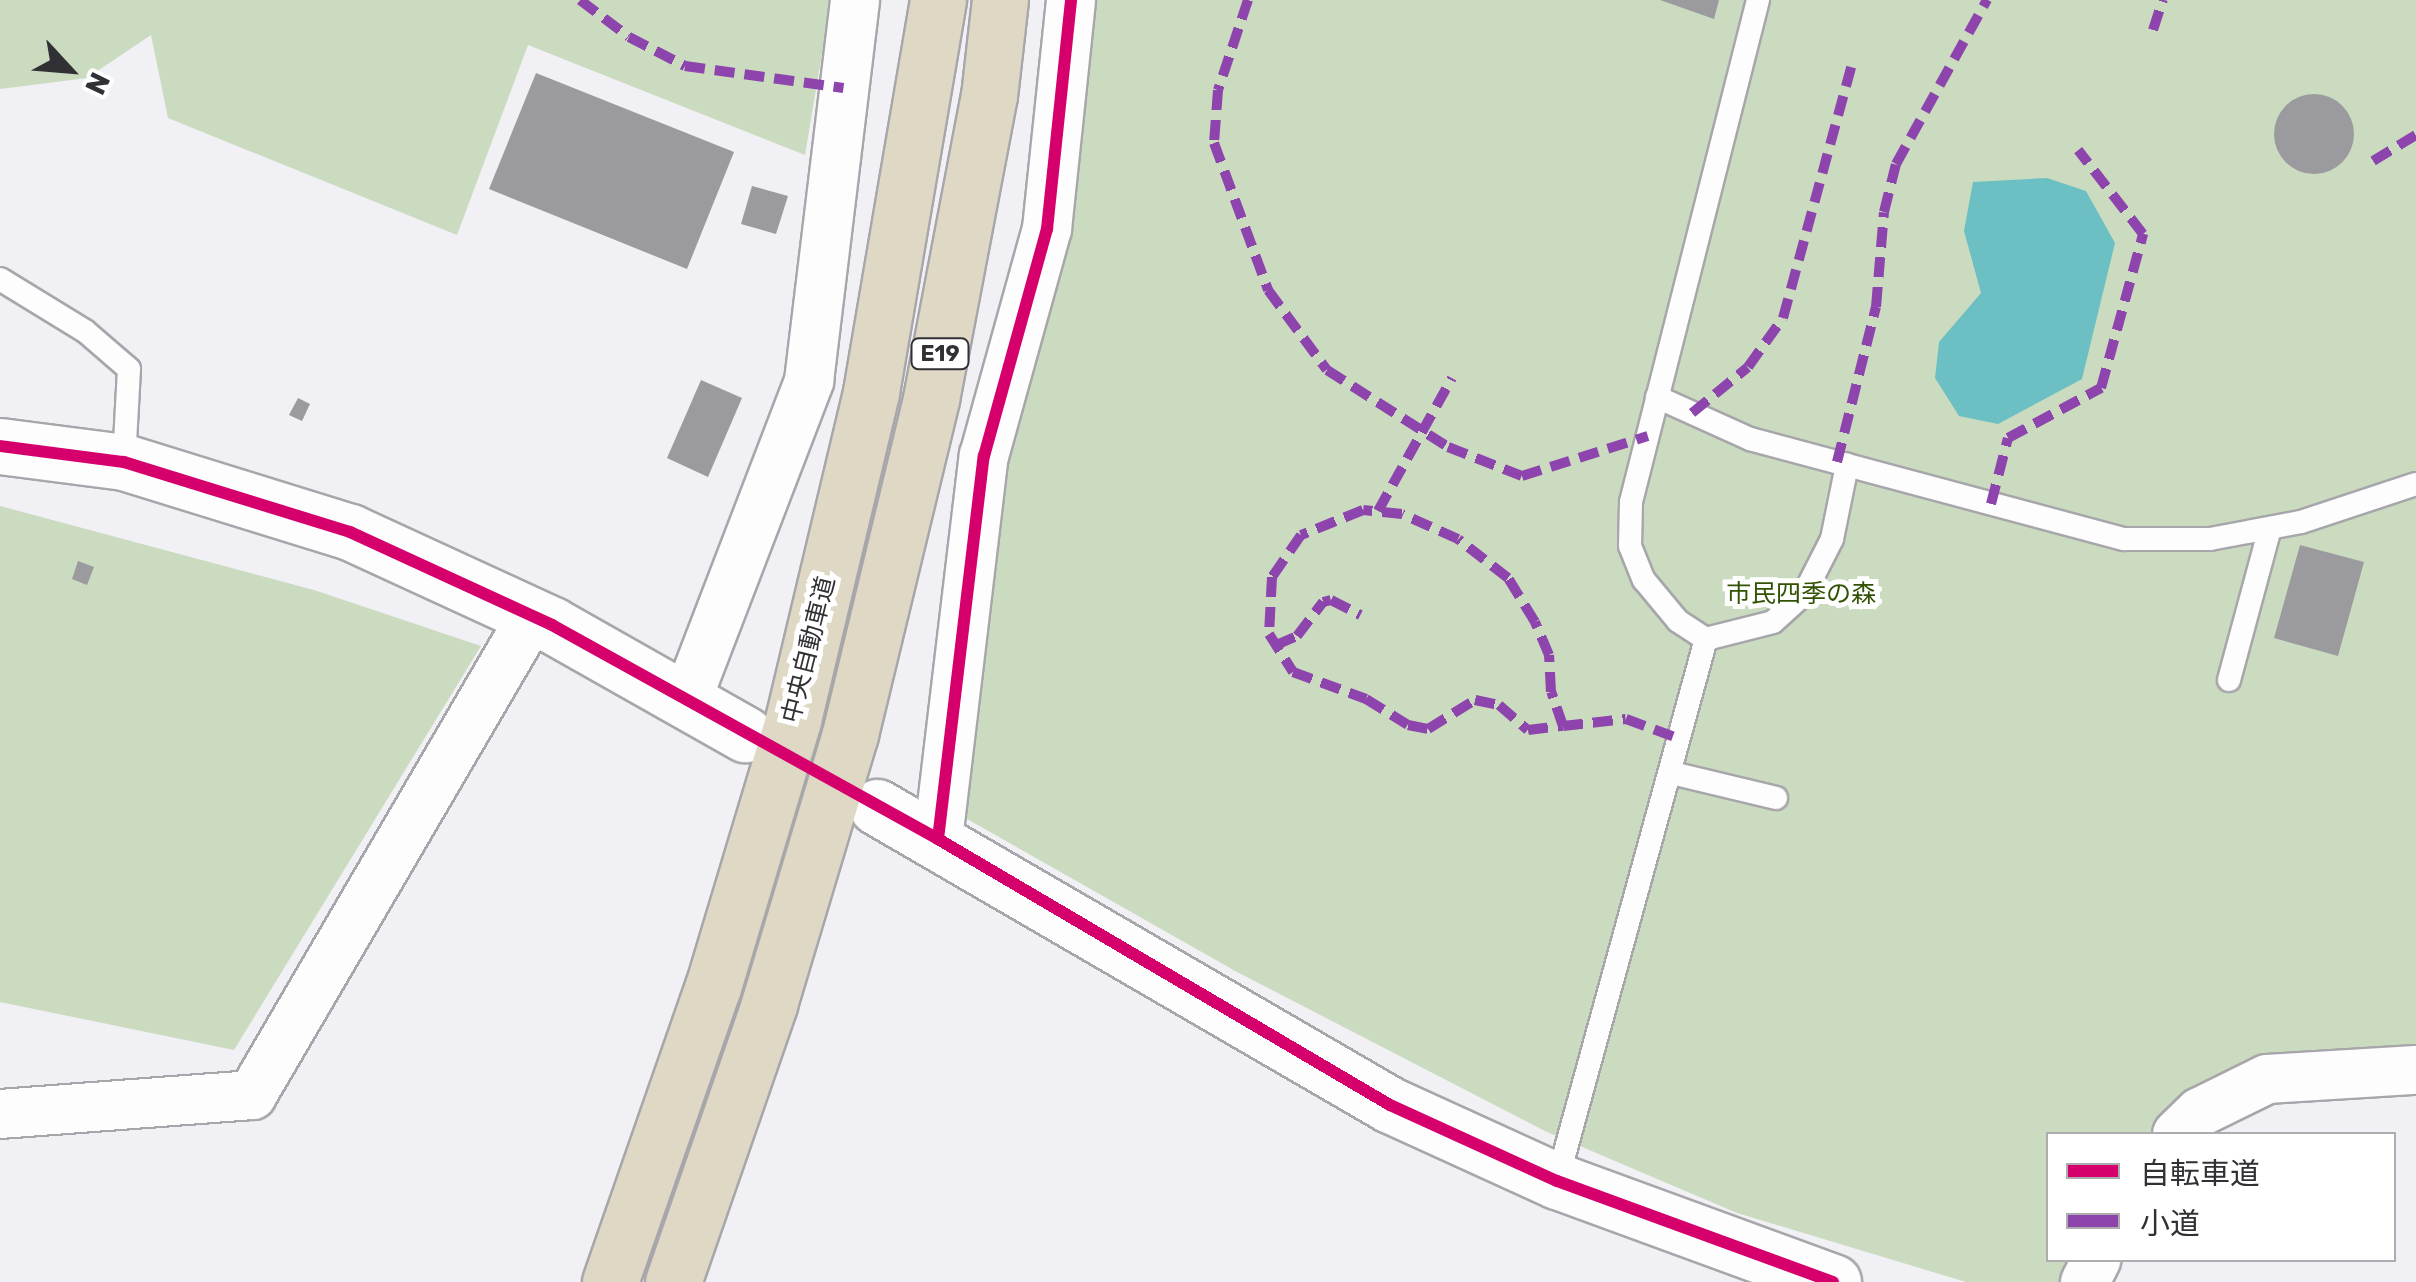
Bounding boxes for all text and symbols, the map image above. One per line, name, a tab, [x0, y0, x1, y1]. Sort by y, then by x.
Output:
north arrow	[20, 20, 120, 120]
text: N	[78, 67, 117, 100]
road number: E19	[910, 337, 970, 371]
street label: 中央自動車道	[776, 574, 842, 726]
park label: 市民四季の森	[1726, 579, 1876, 609]
legend	[2046, 1132, 2396, 1262]
text: 自転車道	[2140, 1156, 2260, 1192]
text: 小道	[2140, 1206, 2200, 1242]

